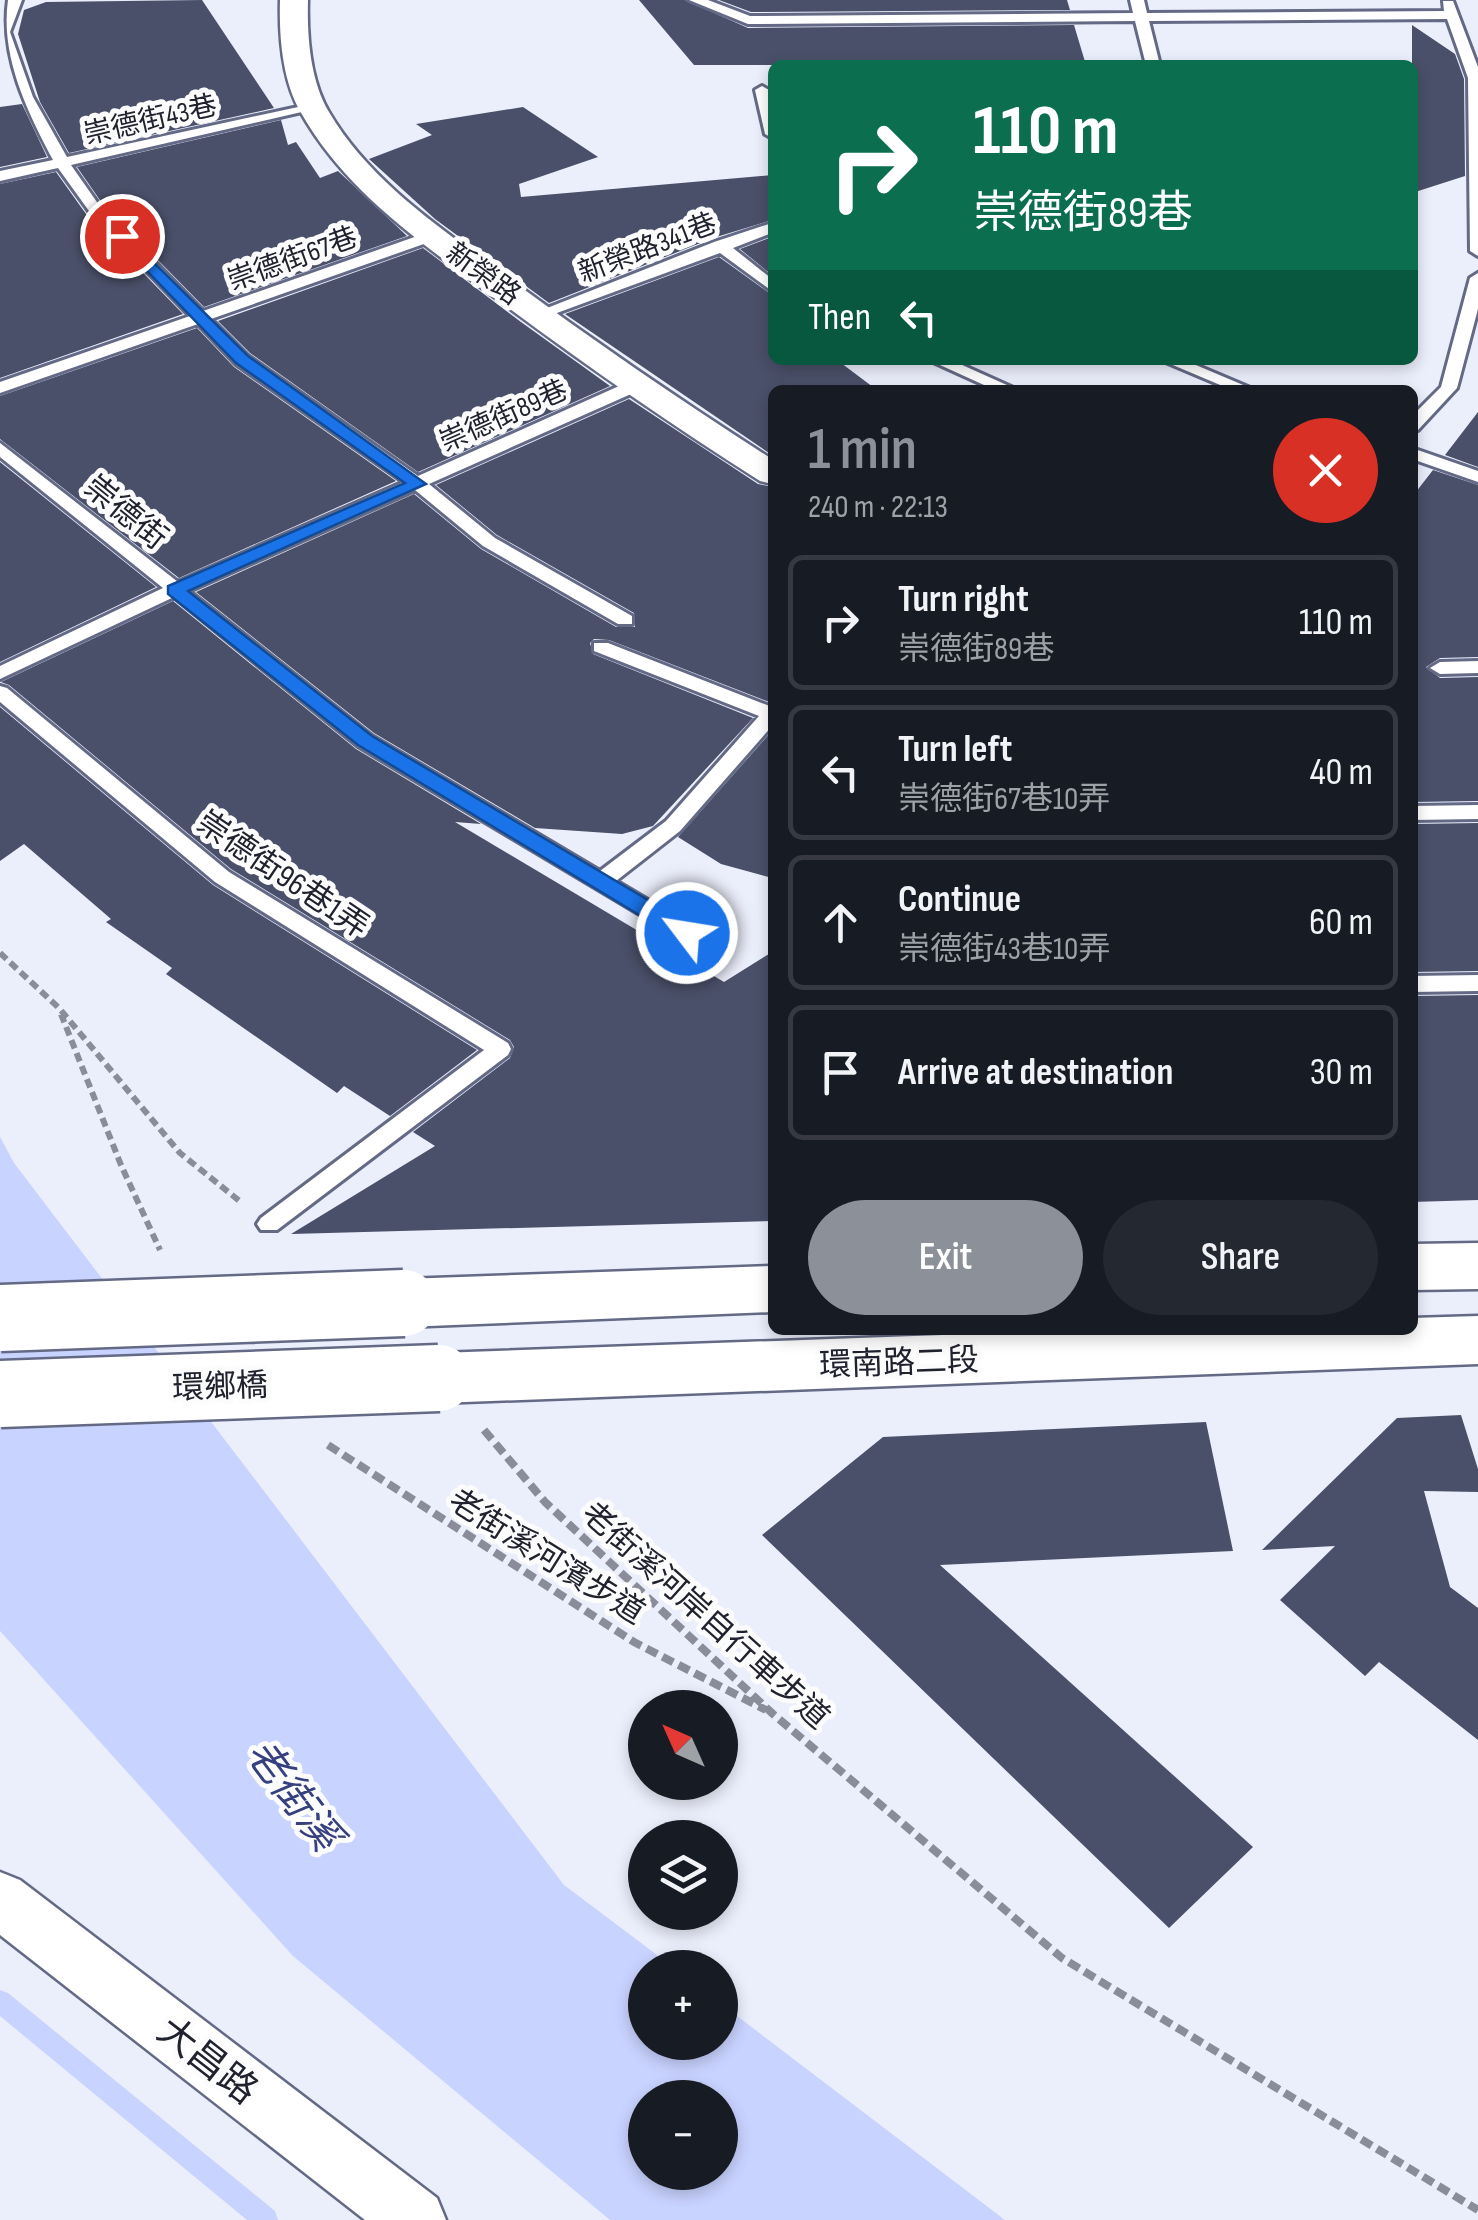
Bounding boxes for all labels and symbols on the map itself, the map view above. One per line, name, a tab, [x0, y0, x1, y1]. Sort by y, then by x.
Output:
street label: 崇德街43巷	[81, 89, 220, 152]
pin	[80, 194, 165, 279]
street label: 新榮路341巷	[574, 207, 721, 290]
street label: 崇德街67巷	[223, 221, 362, 298]
street label: 新榮路	[439, 236, 527, 312]
street label: 崇德街89巷	[434, 374, 573, 459]
street label: 崇德街	[75, 468, 175, 559]
street label: 崇德街96巷1弄	[189, 803, 376, 947]
position arrow	[635, 881, 739, 985]
street label: 環南路二段	[818, 1341, 980, 1386]
street label: 環鄉橋	[171, 1366, 269, 1409]
street label: 老街溪河濱步道	[441, 1481, 652, 1633]
street label: 老街溪河岸自行車步道	[573, 1495, 837, 1738]
north arrow	[628, 1690, 738, 1800]
water label: 老街溪	[234, 1730, 353, 1865]
street label: 大昌路	[148, 2008, 266, 2114]

